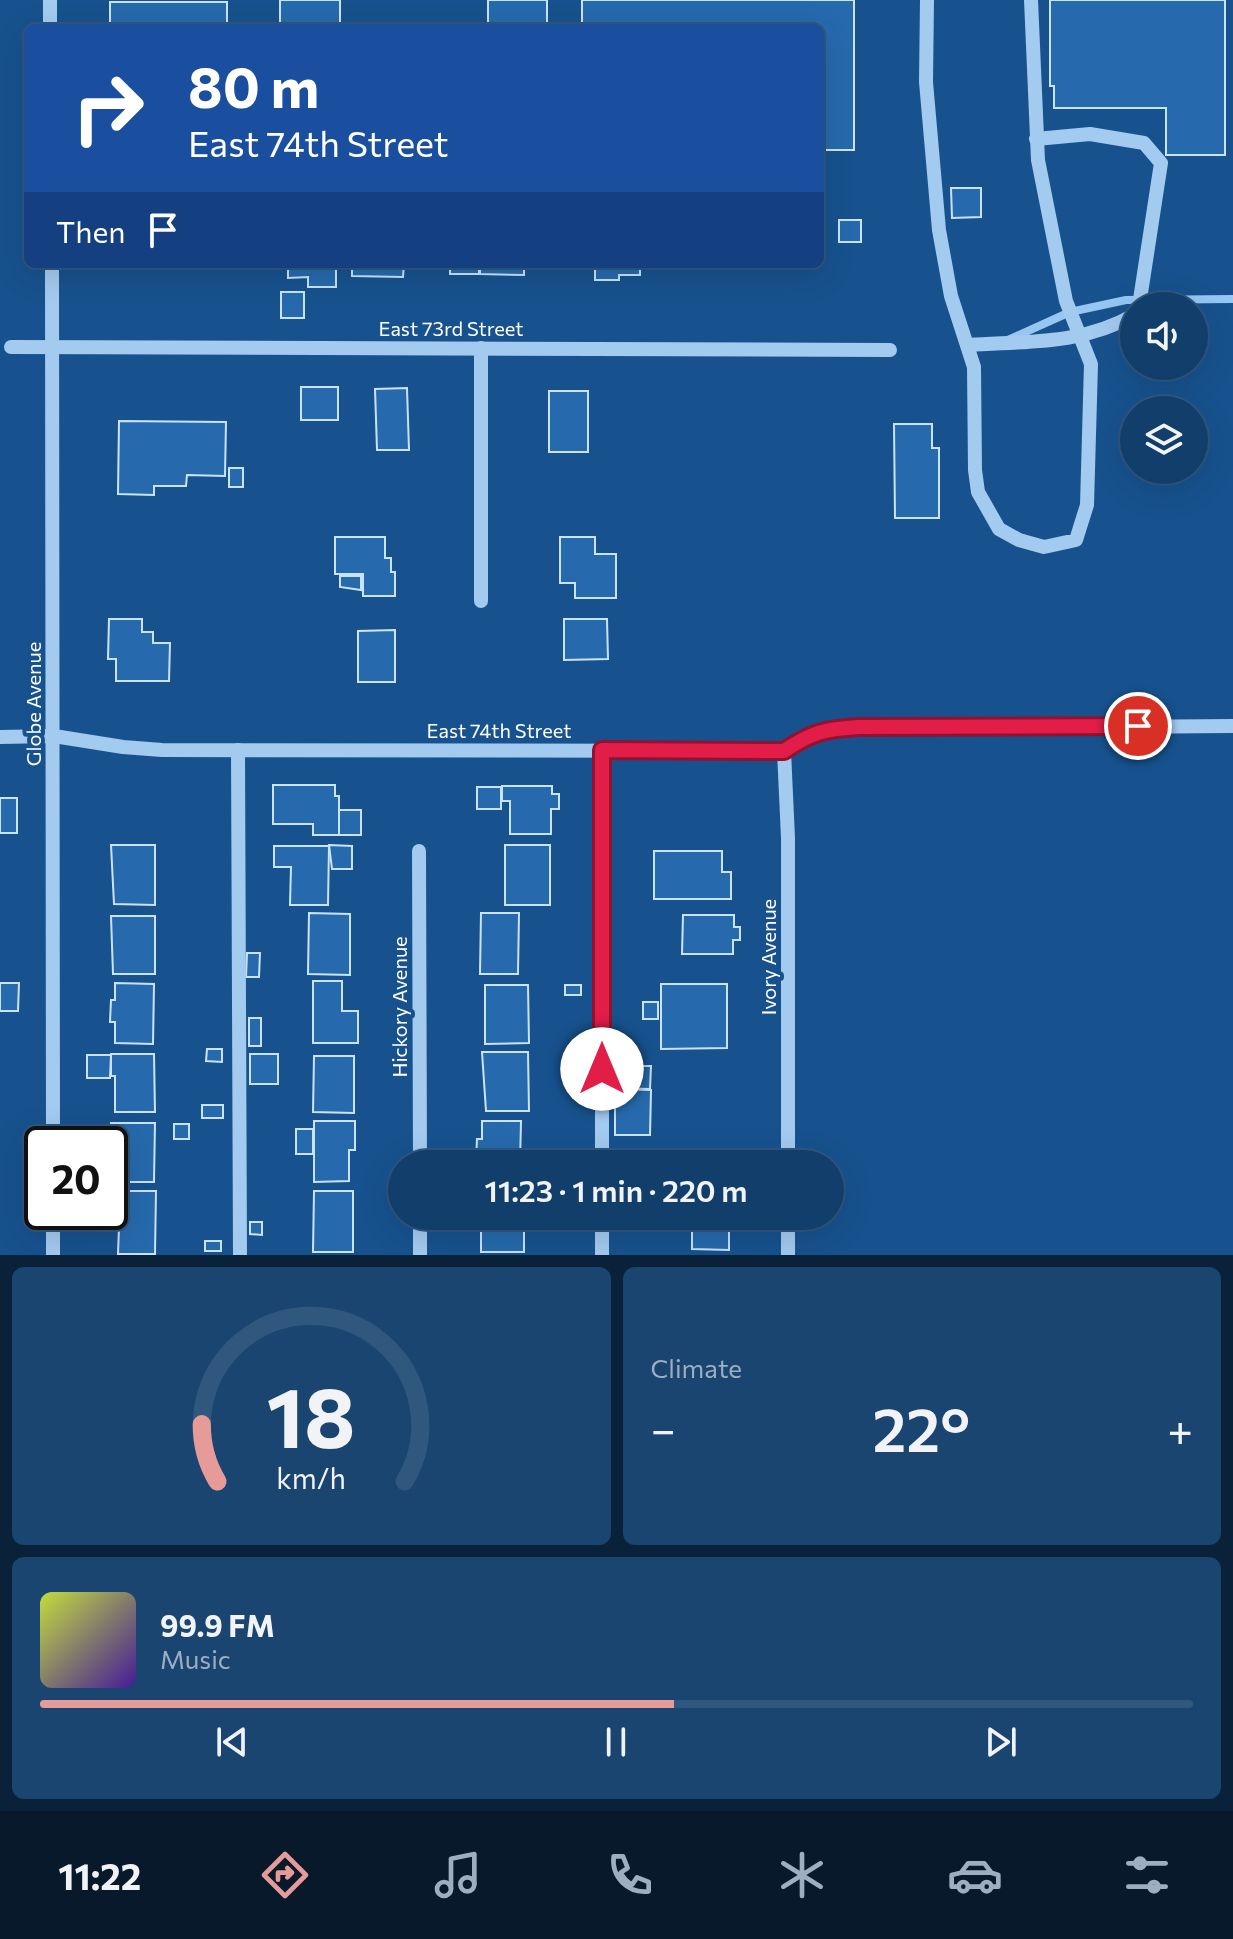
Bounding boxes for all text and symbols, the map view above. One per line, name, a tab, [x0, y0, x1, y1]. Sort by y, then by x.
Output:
text: 80 m	[188, 51, 319, 120]
icon: right	[56, 56, 160, 160]
text: East 74th Street	[188, 120, 449, 164]
icon: arrive	[141, 208, 185, 252]
text: Then	[56, 212, 125, 249]
map controls	[1120, 292, 1208, 484]
button: sound	[1120, 292, 1208, 380]
street label: East 73rd Street	[379, 316, 523, 340]
button: layers	[1120, 396, 1208, 484]
street label: Globe Avenue	[21, 642, 45, 766]
pin	[1104, 692, 1172, 760]
icon: arrive	[1116, 704, 1160, 748]
street label: East 74th Street	[427, 718, 571, 742]
street label: Ivory Avenue	[756, 899, 780, 1015]
street label: Hickory Avenue	[387, 936, 411, 1078]
position arrow	[560, 1027, 644, 1111]
speed limit sign: 20	[24, 1126, 128, 1230]
text: 11:23 · 1 min · 220 m	[485, 1171, 747, 1208]
text: Climate	[651, 1352, 742, 1383]
text: 18	[267, 1363, 356, 1465]
text: 22°	[873, 1391, 970, 1464]
text: −	[651, 1401, 676, 1455]
text: +	[1167, 1401, 1193, 1455]
text: km/h	[276, 1460, 346, 1495]
text: 99.9 FM	[160, 1606, 275, 1643]
text: Music	[160, 1643, 231, 1674]
icon: previous	[210, 1720, 254, 1764]
icon: pause	[594, 1720, 638, 1764]
icon: next	[979, 1720, 1023, 1764]
icon: directions	[257, 1847, 313, 1903]
icon: music	[430, 1847, 486, 1903]
icon: phone	[602, 1847, 658, 1903]
icon: climate	[774, 1847, 830, 1903]
icon: car	[947, 1847, 1003, 1903]
icon: filters	[1119, 1847, 1175, 1903]
text: 11:22	[58, 1853, 141, 1897]

